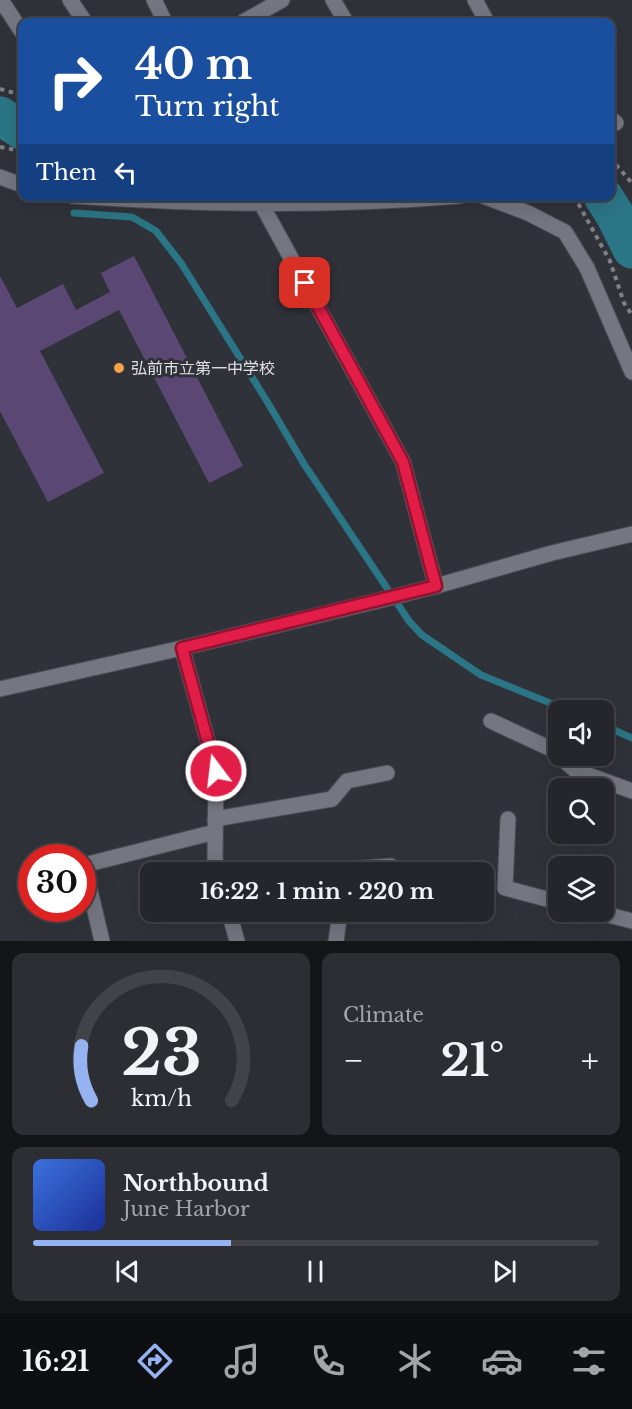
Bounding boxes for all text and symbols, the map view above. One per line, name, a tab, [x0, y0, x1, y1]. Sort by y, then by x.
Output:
text: 40 m	[135, 38, 252, 90]
icon: right	[36, 42, 114, 120]
text: Turn right	[135, 90, 279, 123]
icon: left	[109, 156, 142, 189]
text: Then	[36, 159, 97, 186]
pin	[279, 257, 330, 308]
icon: arrive	[288, 266, 321, 299]
place label: 弘前市立第一中学校	[131, 358, 275, 378]
marker: 弘前市立第一中学校	[112, 361, 126, 375]
map controls	[548, 700, 614, 922]
button: sound	[548, 700, 614, 766]
position arrow	[184, 739, 248, 803]
button: search	[548, 778, 614, 844]
speed limit sign: 30	[18, 844, 96, 922]
button: layers	[548, 856, 614, 922]
text: 16:22 · 1 min · 220 m	[200, 878, 434, 905]
text: Climate	[343, 1003, 424, 1027]
text: 23	[121, 1014, 201, 1092]
text: 21°	[440, 1032, 504, 1088]
text: −	[343, 1040, 364, 1081]
text: +	[581, 1040, 599, 1081]
text: km/h	[131, 1085, 192, 1112]
text: Northbound	[123, 1170, 269, 1197]
text: June Harbor	[123, 1197, 250, 1221]
icon: previous	[111, 1255, 144, 1288]
icon: pause	[299, 1255, 332, 1288]
icon: next	[488, 1255, 521, 1288]
icon: directions	[134, 1340, 176, 1382]
icon: music	[221, 1340, 263, 1382]
icon: phone	[307, 1340, 349, 1382]
icon: climate	[394, 1340, 436, 1382]
icon: car	[481, 1340, 523, 1382]
icon: filters	[568, 1340, 610, 1382]
text: 16:21	[22, 1345, 89, 1378]

